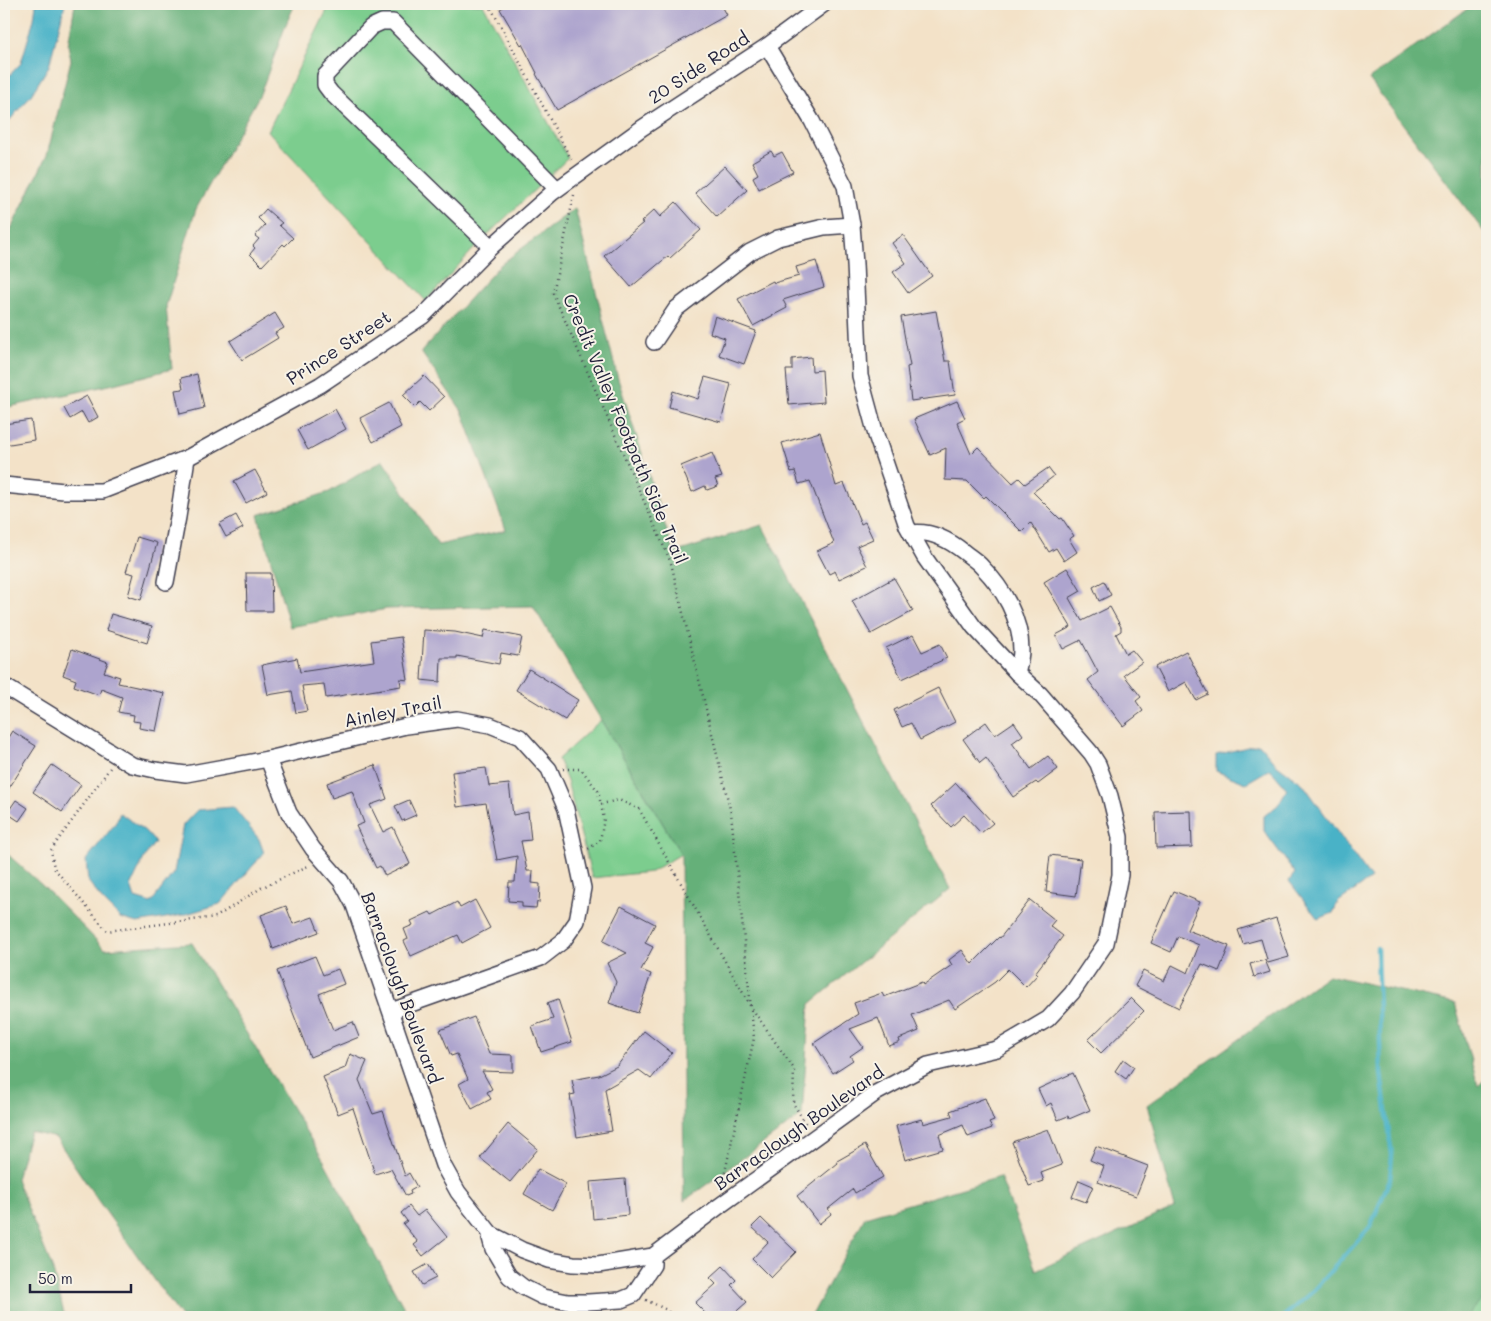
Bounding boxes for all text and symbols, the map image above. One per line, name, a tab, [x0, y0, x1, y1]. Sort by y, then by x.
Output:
street label: 20 Side Road	[643, 26, 754, 109]
street label: Credit Valley Footpath Side Trail	[558, 290, 694, 567]
street label: Prince Street	[281, 304, 395, 390]
street label: Ainley Trail	[342, 690, 444, 732]
street label: Barraclough Boulevard	[356, 889, 448, 1087]
street label: Barraclough Boulevard	[709, 1059, 888, 1195]
scale bar	[30, 1261, 131, 1293]
text: 50 m	[38, 1268, 73, 1288]

